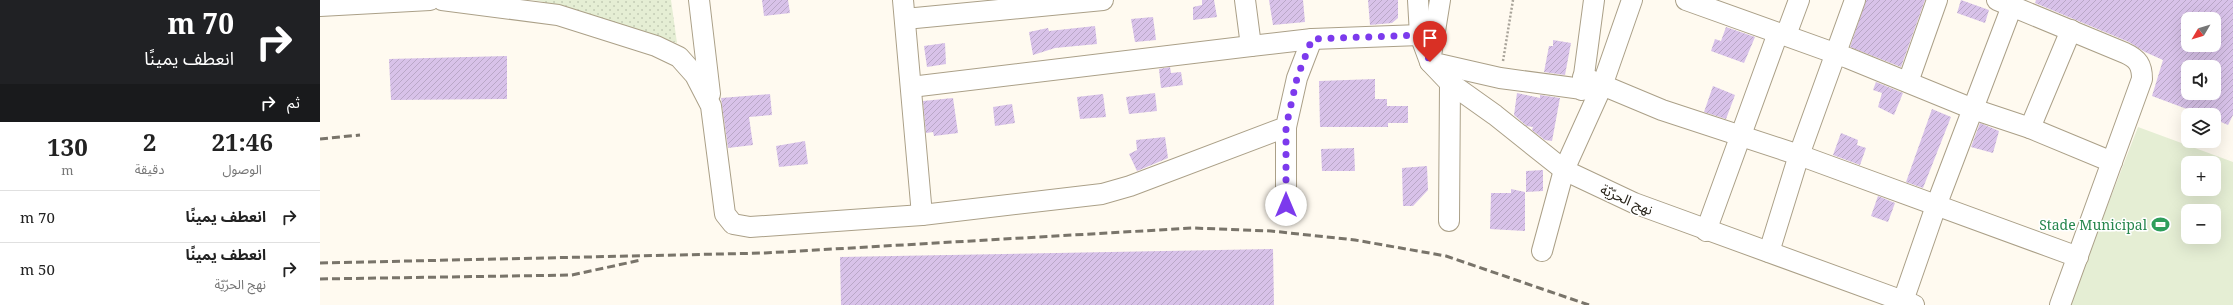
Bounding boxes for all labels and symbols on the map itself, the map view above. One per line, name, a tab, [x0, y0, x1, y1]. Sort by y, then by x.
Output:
north arrow	[2181, 12, 2221, 52]
pin	[1413, 21, 1447, 62]
street label: نهج الحرّيّة	[1597, 179, 1656, 221]
position arrow	[1265, 184, 1307, 226]
sports icon: Stade Municipal	[2150, 214, 2170, 234]
place label: Stade Municipal	[2039, 215, 2148, 234]

